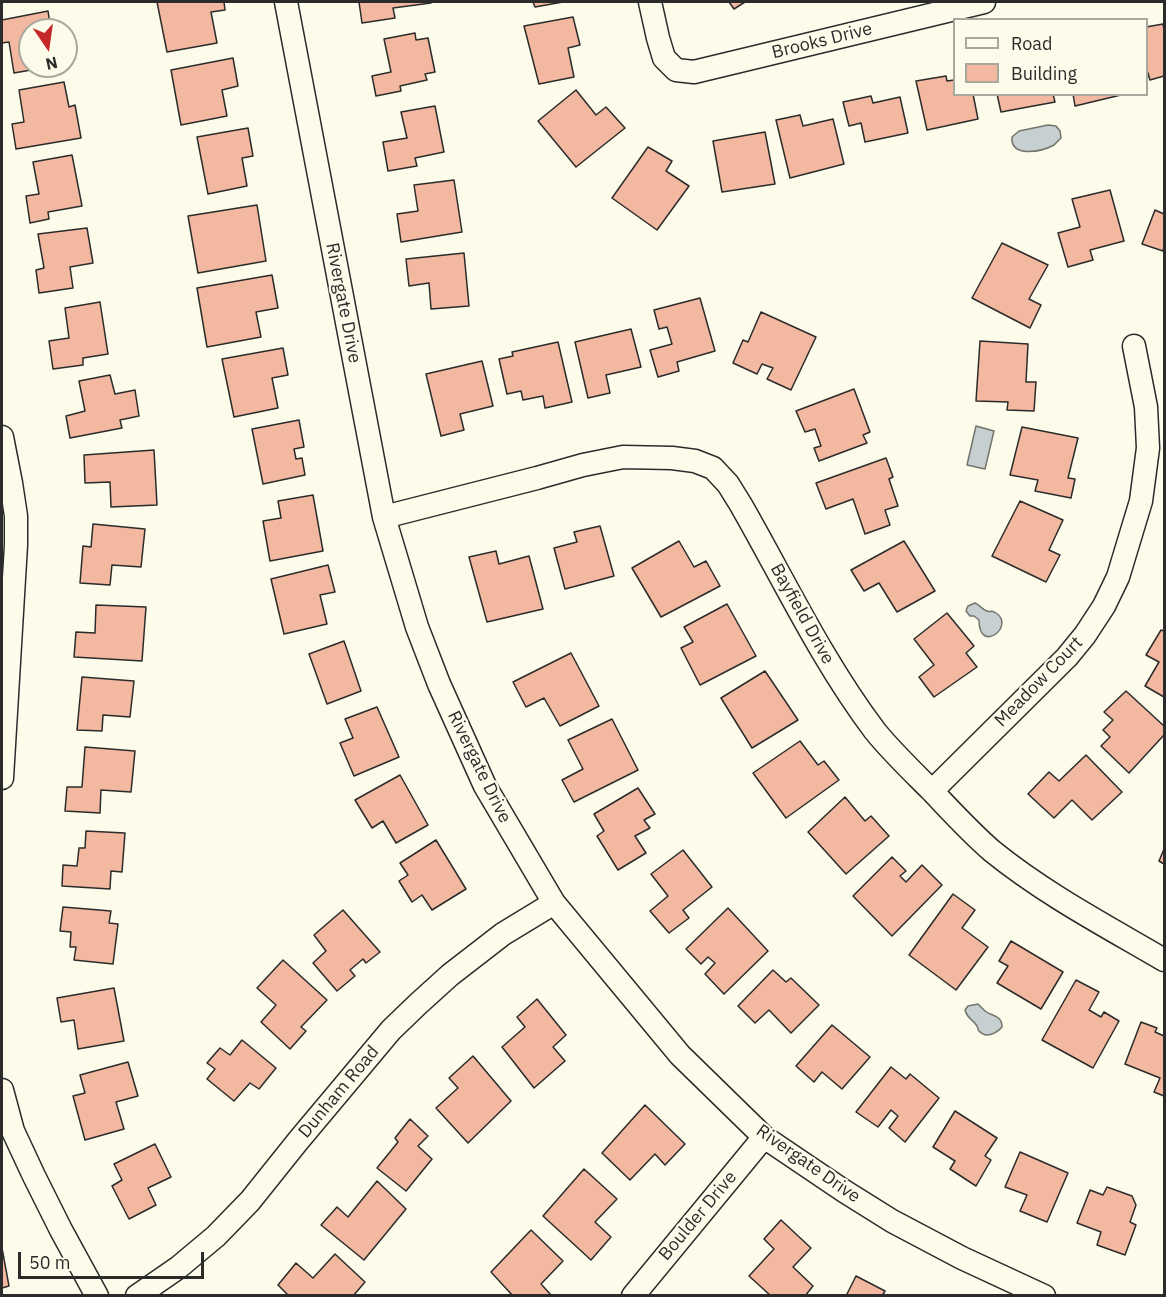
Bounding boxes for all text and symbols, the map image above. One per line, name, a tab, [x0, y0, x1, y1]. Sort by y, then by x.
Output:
north arrow	[18, 18, 78, 78]
street label: Brooks Drive	[770, 18, 874, 64]
legend	[953, 18, 1148, 96]
text: Road	[1011, 32, 1052, 55]
text: N	[44, 53, 59, 75]
text: Building	[1011, 62, 1077, 85]
street label: Rivergate Drive	[321, 241, 365, 365]
street label: Bayfield Drive	[765, 560, 839, 668]
street label: Meadow Court	[991, 632, 1087, 732]
street label: Rivergate Drive	[443, 707, 515, 827]
street label: Dunham Road	[294, 1042, 384, 1142]
street label: Rivergate Drive	[752, 1120, 864, 1208]
street label: Boulder Drive	[654, 1167, 742, 1265]
scale bar	[21, 1240, 207, 1278]
text: 50 m	[29, 1251, 71, 1274]

